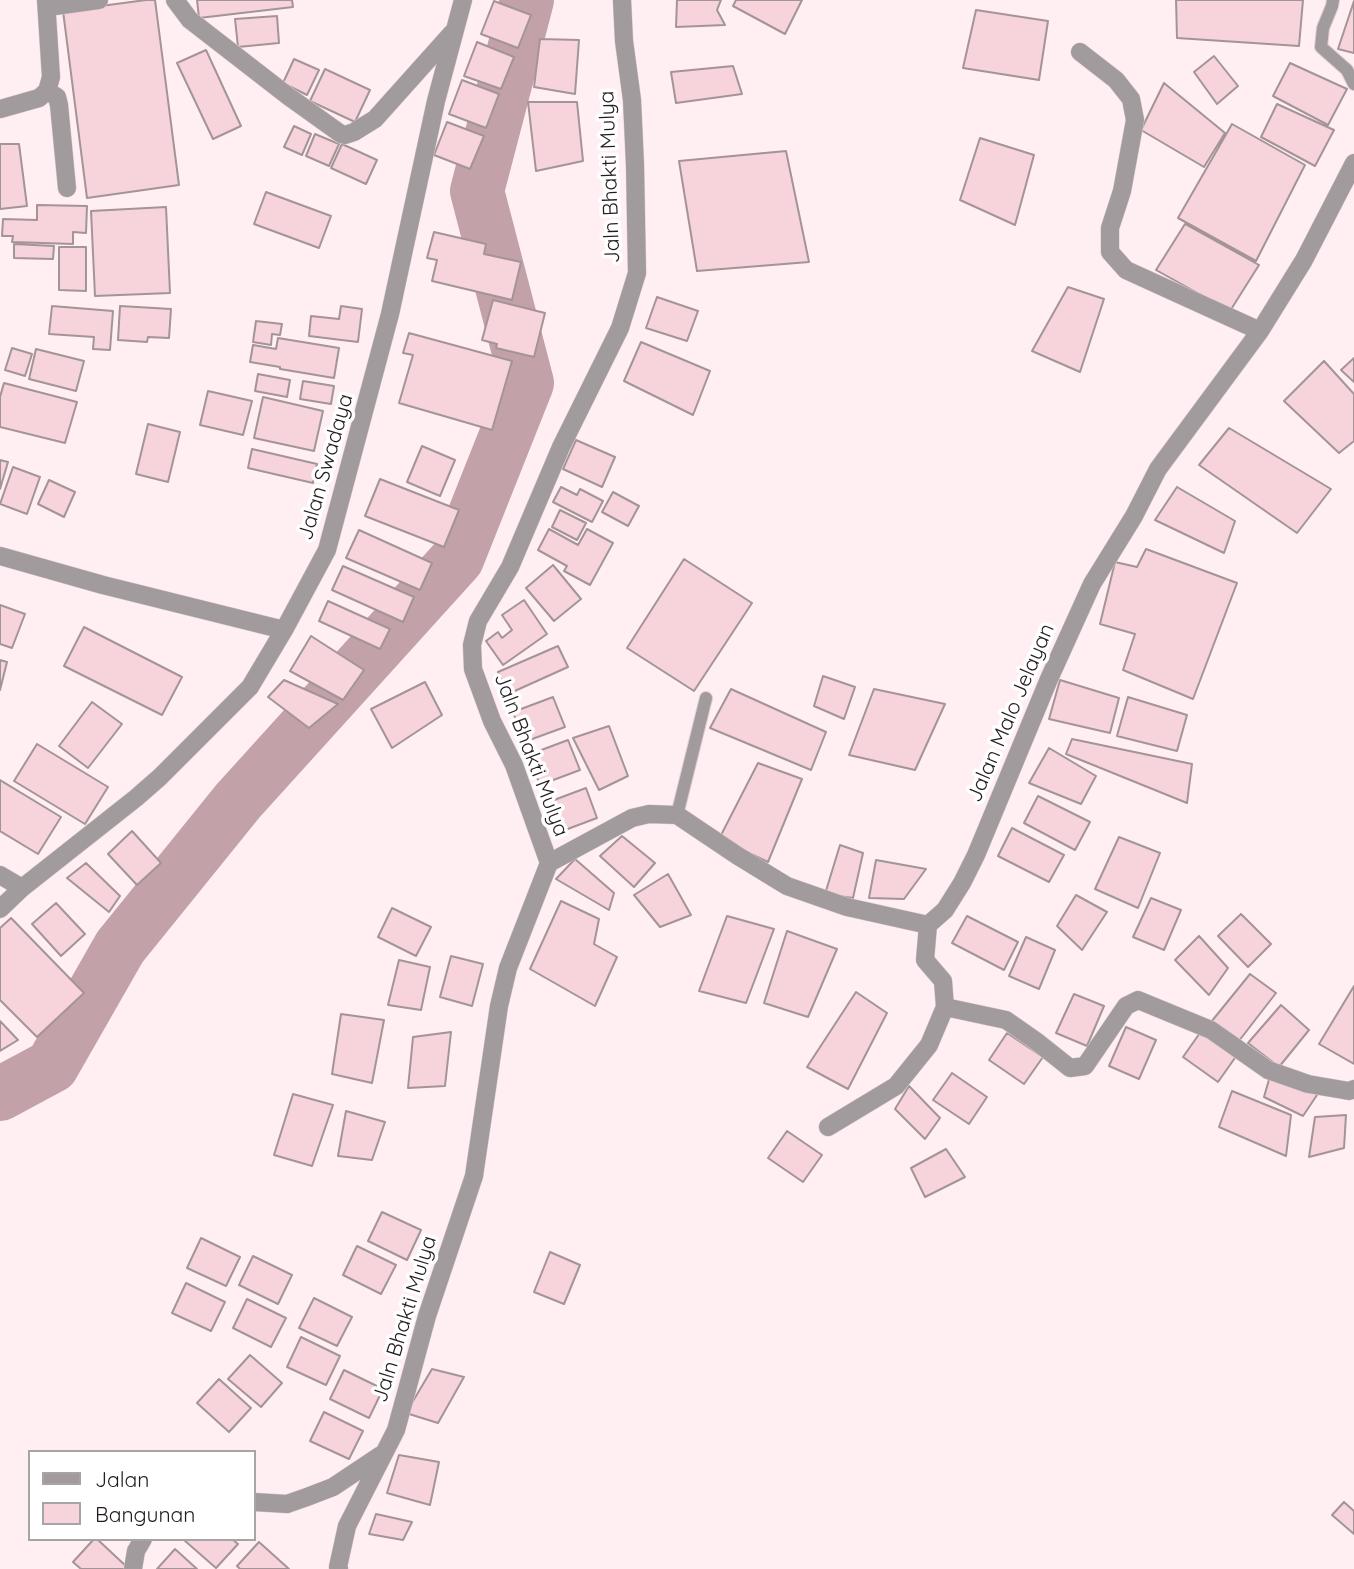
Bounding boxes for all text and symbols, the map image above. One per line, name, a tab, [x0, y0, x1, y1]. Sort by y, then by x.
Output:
street label: Jaln Bhakti Mulya	[594, 90, 626, 264]
street label: Jalan Swadaya	[293, 391, 359, 543]
street label: Jalan Malo Jelayan	[962, 620, 1060, 806]
street label: Jaln Bhakti Mulya	[488, 670, 574, 840]
street label: Jaln Bhakti Mulya	[368, 1233, 442, 1405]
legend	[28, 1450, 256, 1541]
text: Jalan	[95, 1466, 149, 1492]
text: Bangunan	[95, 1501, 195, 1527]

